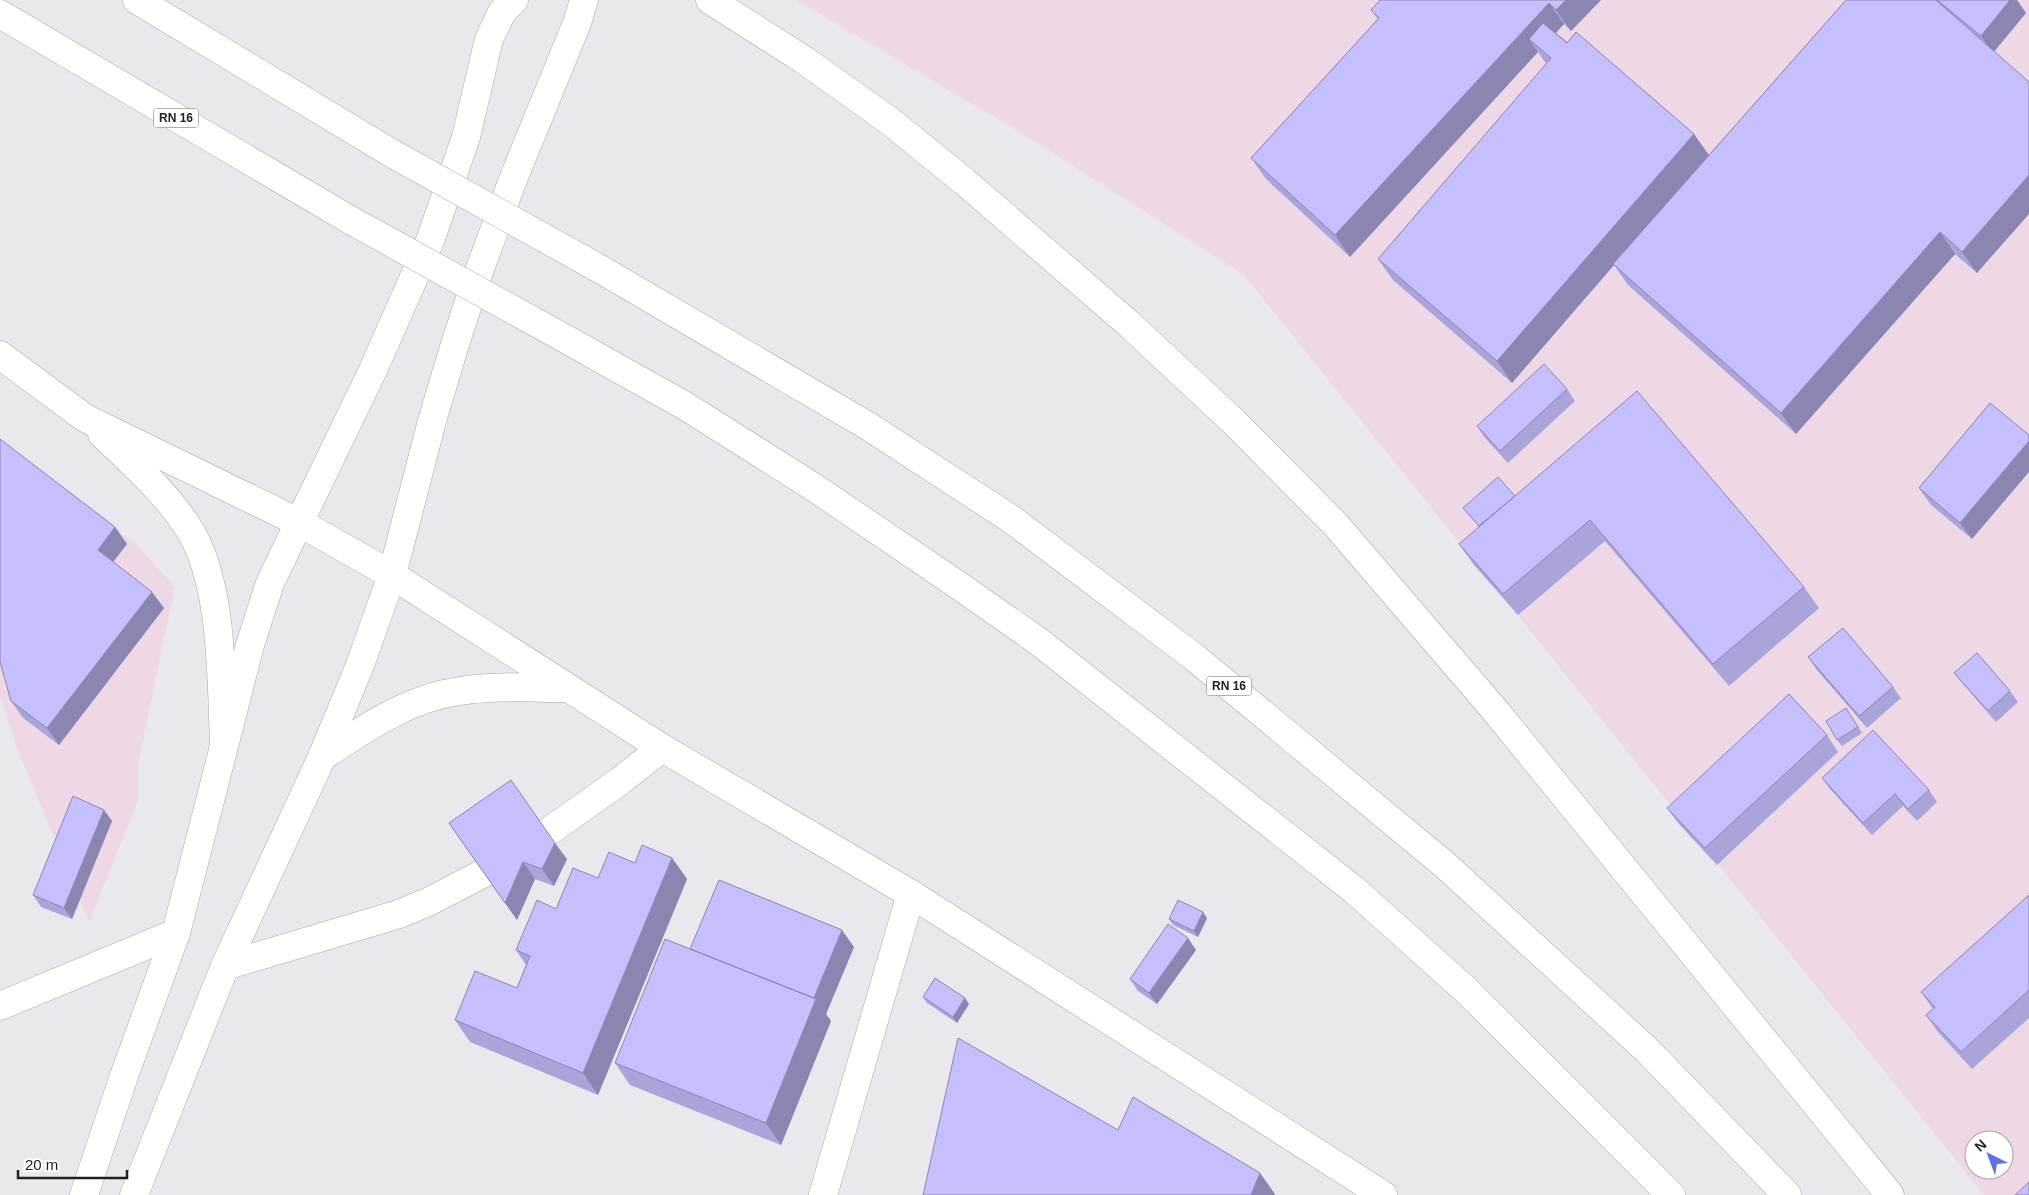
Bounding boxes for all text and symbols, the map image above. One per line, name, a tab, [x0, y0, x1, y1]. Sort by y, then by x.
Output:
road number: RN 16	[154, 109, 198, 128]
road number: RN 16	[1206, 676, 1252, 696]
north arrow	[1964, 1130, 2014, 1180]
text: N	[1971, 1136, 1989, 1155]
scale bar	[18, 1148, 126, 1180]
text: 20 m	[25, 1156, 58, 1173]

